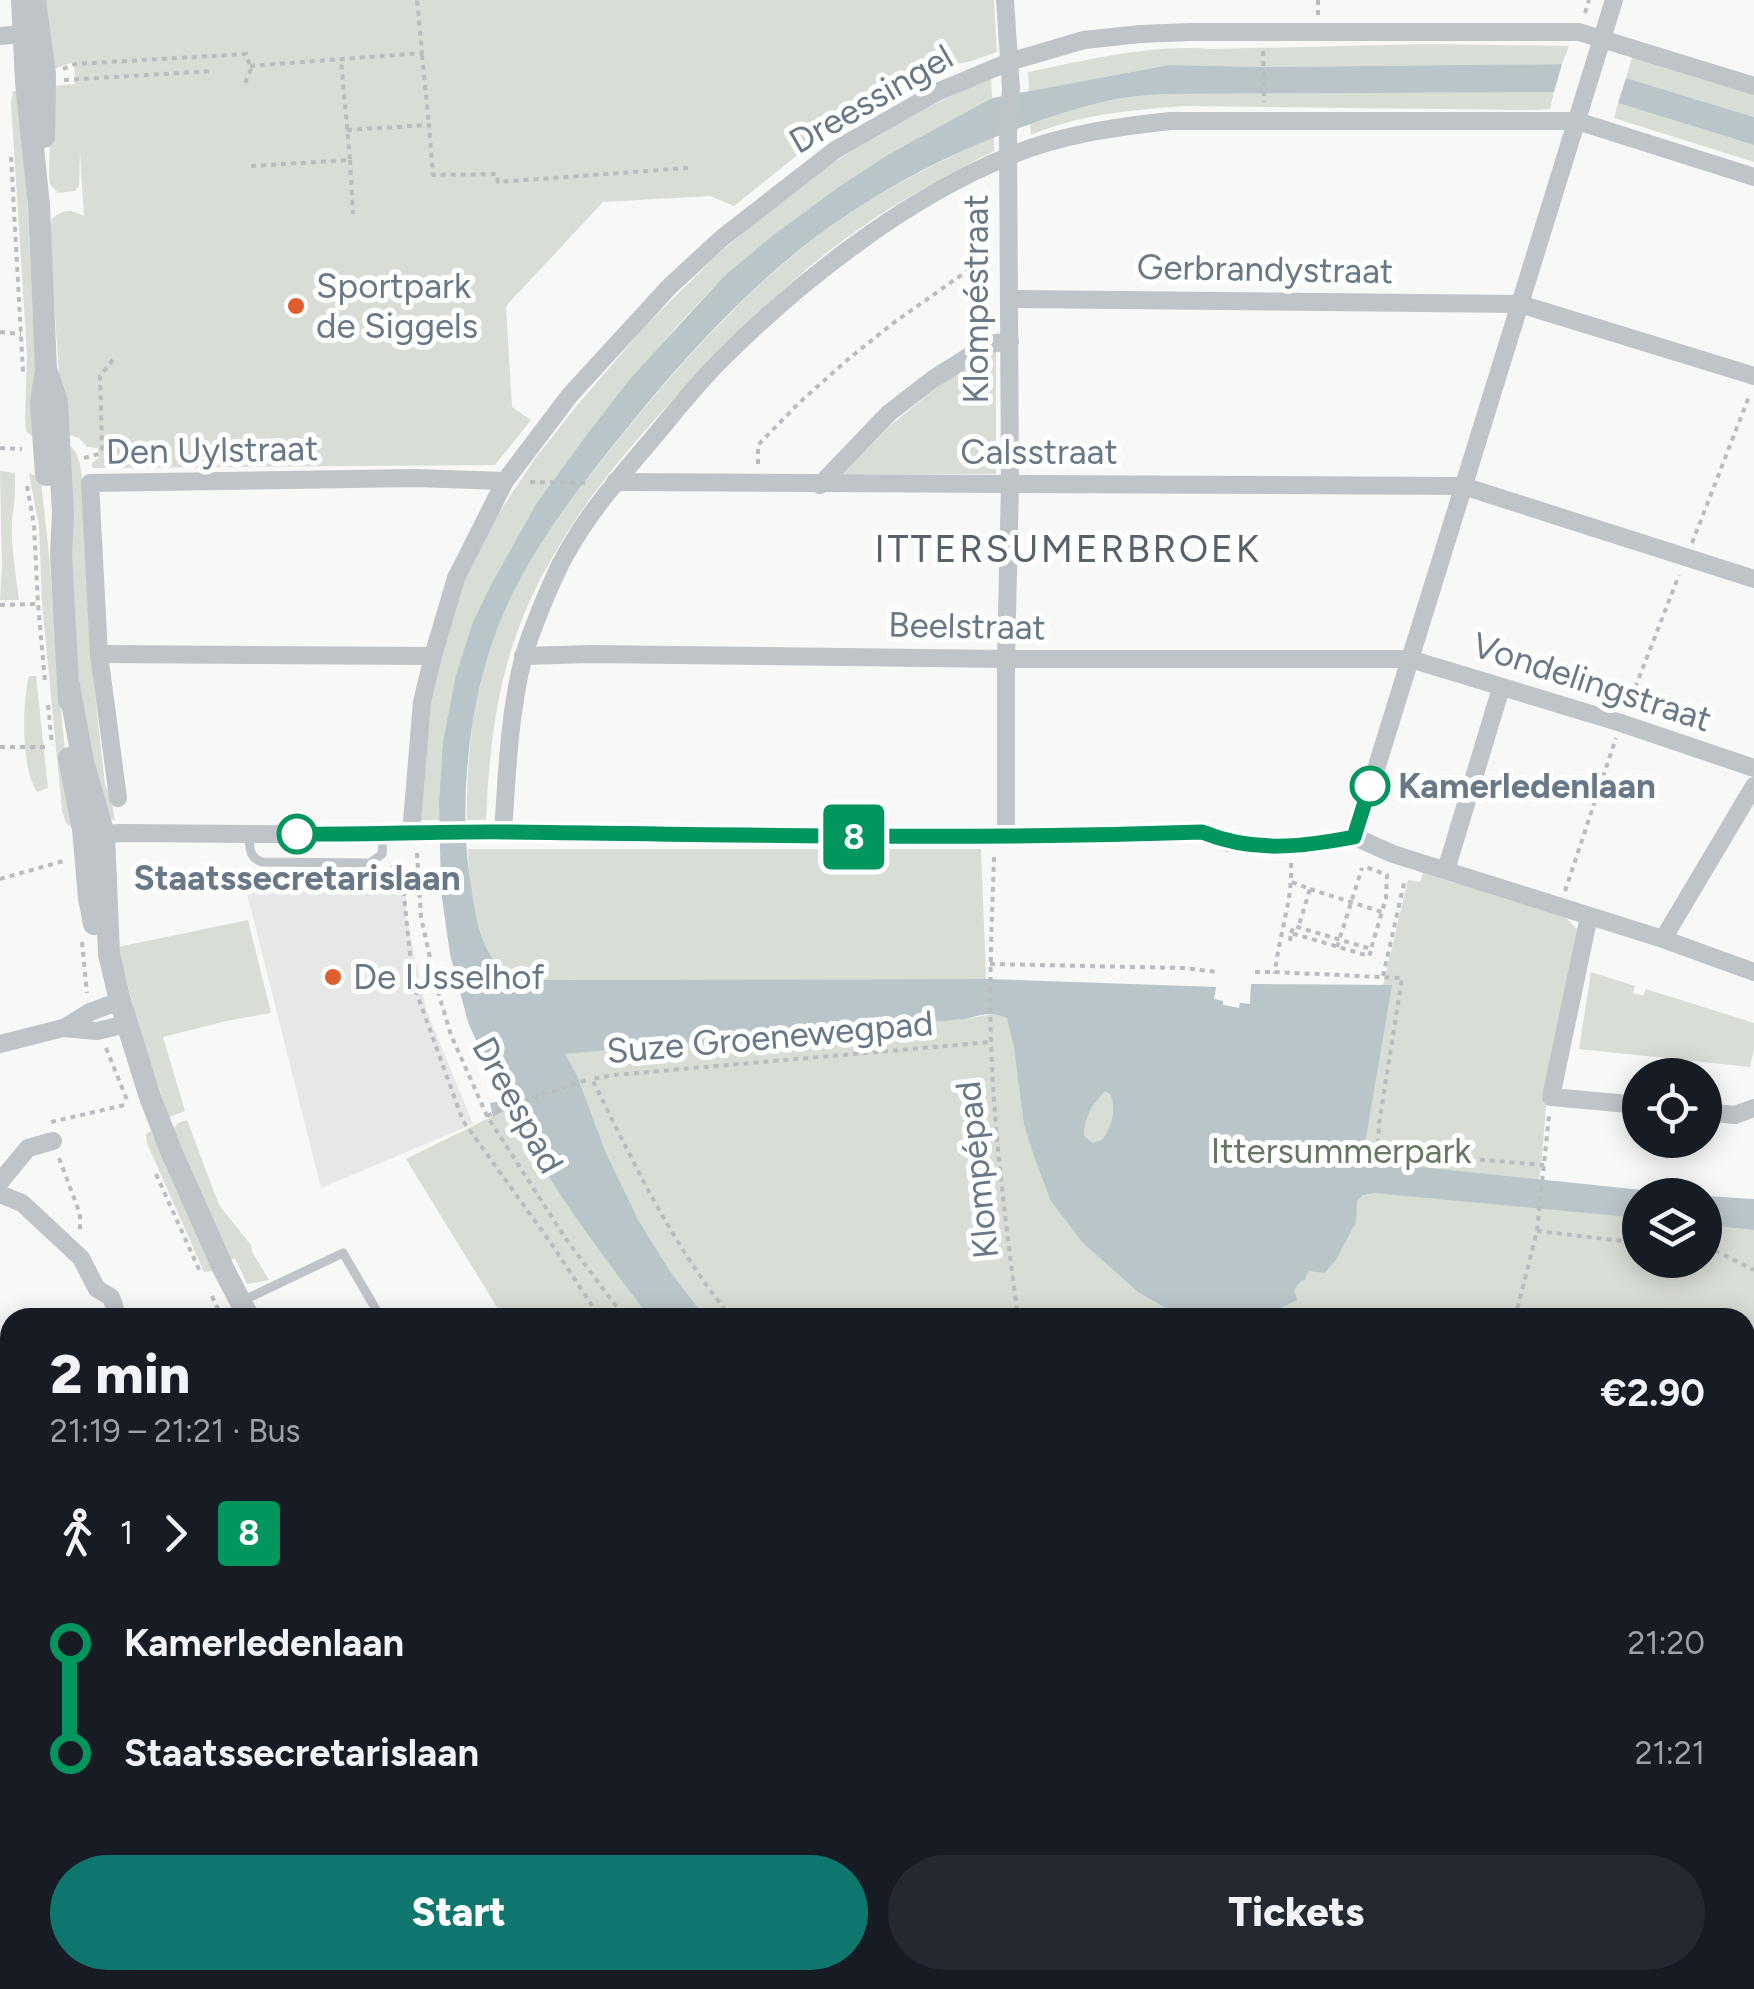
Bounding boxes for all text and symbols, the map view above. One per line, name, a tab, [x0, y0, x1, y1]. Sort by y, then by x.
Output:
street label: Dreessingel	[782, 35, 960, 163]
street label: Klompéstraat	[955, 194, 997, 404]
street label: Gerbrandystraat	[1136, 246, 1394, 292]
place label: Sportpark de Siggels	[316, 265, 478, 347]
marker: Sportpark de Siggels	[285, 295, 307, 317]
street label: Den Uylstraat	[105, 427, 319, 473]
street label: Calsstraat	[960, 431, 1118, 473]
district label: ITTERSUMERBROEK	[875, 526, 1261, 572]
street label: Beelstraat	[888, 604, 1046, 648]
street label: Vondelingstraat	[1467, 624, 1717, 740]
place label: Kamerledenlaan	[1398, 765, 1656, 807]
marker: Kamerledenlaan	[1351, 767, 1389, 805]
line badge: 8	[822, 804, 886, 870]
marker: Staatssecretarislaan	[278, 815, 316, 853]
text: 8	[843, 816, 865, 858]
place label: Staatssecretarislaan	[133, 857, 461, 899]
place label: De IJsselhof	[353, 956, 545, 998]
marker: De IJsselhof	[322, 966, 344, 988]
street label: Suze Groenewegpad	[605, 1002, 935, 1072]
street label: Dreespad	[463, 1029, 573, 1181]
map controls	[1622, 1058, 1722, 1278]
button: locate	[1622, 1058, 1722, 1158]
street label: Klompépad	[947, 1079, 1007, 1261]
park label: Ittersummerpark	[1211, 1130, 1471, 1172]
button: layers	[1622, 1178, 1722, 1278]
text: 2 min	[50, 1341, 190, 1407]
text: €2.90	[1600, 1370, 1705, 1416]
text: 21:19 – 21:21 · Bus	[50, 1412, 301, 1450]
icon: walk	[50, 1506, 105, 1561]
icon: forward	[148, 1506, 203, 1561]
text: 8	[238, 1512, 260, 1554]
text: 1	[120, 1514, 133, 1552]
text: Kamerledenlaan	[124, 1620, 404, 1666]
text: 21:20	[1627, 1624, 1705, 1662]
text: Staatssecretarislaan	[124, 1730, 479, 1776]
text: 21:21	[1635, 1734, 1705, 1772]
button: Start	[50, 1855, 868, 1970]
button: Tickets	[888, 1855, 1705, 1970]

